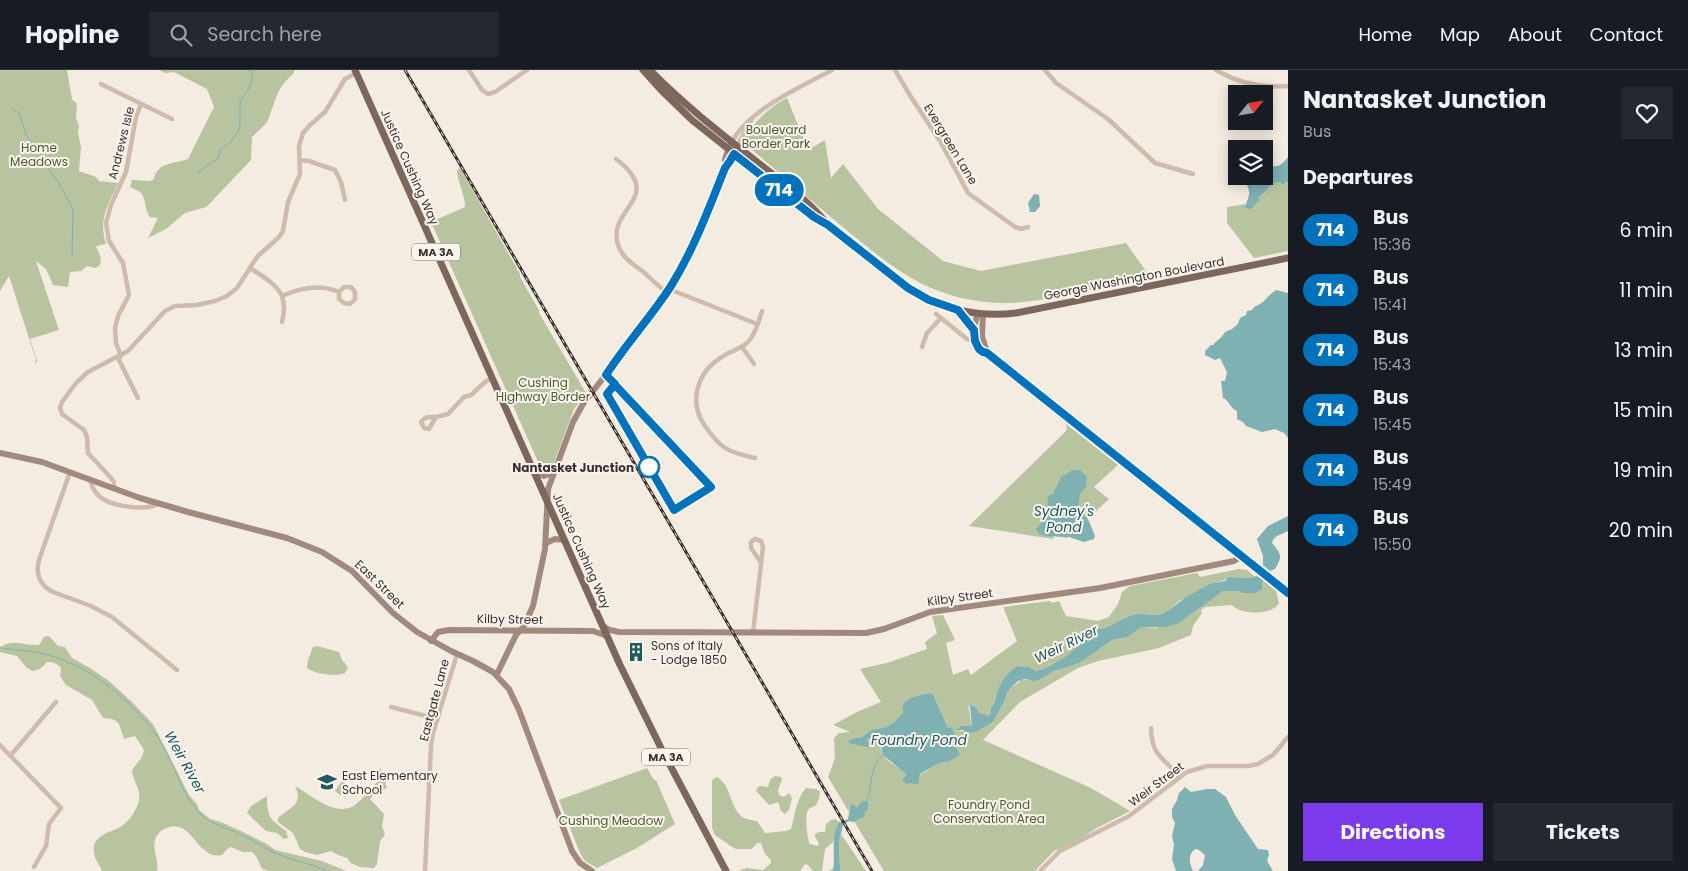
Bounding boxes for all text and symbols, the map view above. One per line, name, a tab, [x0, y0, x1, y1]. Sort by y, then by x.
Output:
search box	[149, 12, 499, 57]
text: Hopline	[25, 18, 119, 51]
icon: search	[167, 21, 195, 49]
text: Search here	[207, 21, 322, 48]
text: Home	[1358, 22, 1412, 47]
text: Map	[1440, 22, 1480, 47]
text: About	[1508, 22, 1562, 47]
text: Contact	[1590, 22, 1663, 47]
text: Nantasket Junction	[1303, 83, 1546, 116]
north arrow	[1228, 85, 1272, 130]
map controls	[1228, 85, 1273, 185]
button: heart	[1621, 87, 1673, 139]
street label: Evergreen Lane	[920, 100, 982, 188]
street label: Andrews Isle	[104, 105, 138, 181]
street label: Justice Cushing Way	[377, 106, 443, 228]
text: Bus	[1303, 120, 1331, 143]
park label: Boulevard Border Park	[742, 121, 811, 152]
park label: Home Meadows	[10, 139, 68, 170]
button: layers	[1228, 140, 1273, 185]
text: Departures	[1303, 164, 1413, 191]
line badge: 714	[750, 174, 808, 206]
text: 714	[765, 177, 793, 202]
text: Bus	[1373, 204, 1409, 231]
text: 714	[1316, 217, 1345, 242]
text: 6 min	[1619, 217, 1673, 244]
text: 15:36	[1373, 233, 1411, 256]
road number: MA 3A	[412, 243, 460, 260]
street label: George Washington Boulevard	[1042, 252, 1226, 304]
text: Bus	[1373, 264, 1409, 291]
text: 714	[1316, 277, 1345, 302]
text: 11 min	[1619, 277, 1673, 304]
text: 15:41	[1373, 293, 1407, 316]
text: Bus	[1373, 324, 1409, 351]
text: 714	[1316, 337, 1345, 362]
text: 13 min	[1614, 337, 1673, 364]
text: 15:43	[1373, 353, 1411, 376]
park label: Cushing Highway Border	[496, 374, 591, 405]
text: Bus	[1373, 384, 1409, 411]
text: 714	[1316, 397, 1345, 422]
text: 15 min	[1614, 397, 1673, 424]
text: 15:45	[1373, 413, 1412, 436]
text: Bus	[1373, 444, 1409, 471]
marker: Nantasket Junction	[638, 456, 660, 478]
text: 714	[1316, 457, 1345, 482]
text: 19 min	[1613, 457, 1673, 484]
place label: Nantasket Junction	[512, 459, 634, 476]
text: 15:49	[1373, 473, 1412, 496]
street label: Justice Cushing Way	[549, 490, 615, 612]
water label: Sydney's Pond	[1034, 501, 1094, 537]
text: Bus	[1373, 504, 1409, 531]
text: 714	[1316, 517, 1345, 542]
text: 20 min	[1609, 517, 1673, 544]
text: 15:50	[1373, 533, 1412, 556]
street label: East Street	[351, 556, 409, 612]
street label: Kilby Street	[926, 584, 994, 610]
street label: Kilby Street	[477, 610, 543, 628]
water label: Weir River	[1031, 620, 1102, 668]
place label: Sons of Italy - Lodge 1850	[651, 637, 727, 668]
building icon: Sons of Italy - Lodge 1850	[625, 641, 647, 663]
street label: Eastgate Lane	[415, 657, 453, 743]
water label: Weir River	[160, 727, 211, 798]
water label: Foundry Pond	[871, 730, 968, 750]
road number: MA 3A	[642, 749, 690, 766]
street label: Weir Street	[1125, 758, 1187, 810]
place label: East Elementary School	[342, 767, 438, 798]
school or university icon: East Elementary School	[316, 771, 338, 793]
park label: Foundry Pond Conservation Area	[933, 796, 1045, 827]
button: Directions	[1303, 803, 1483, 861]
button: Tickets	[1493, 803, 1673, 861]
park label: Cushing Meadow	[559, 812, 663, 829]

